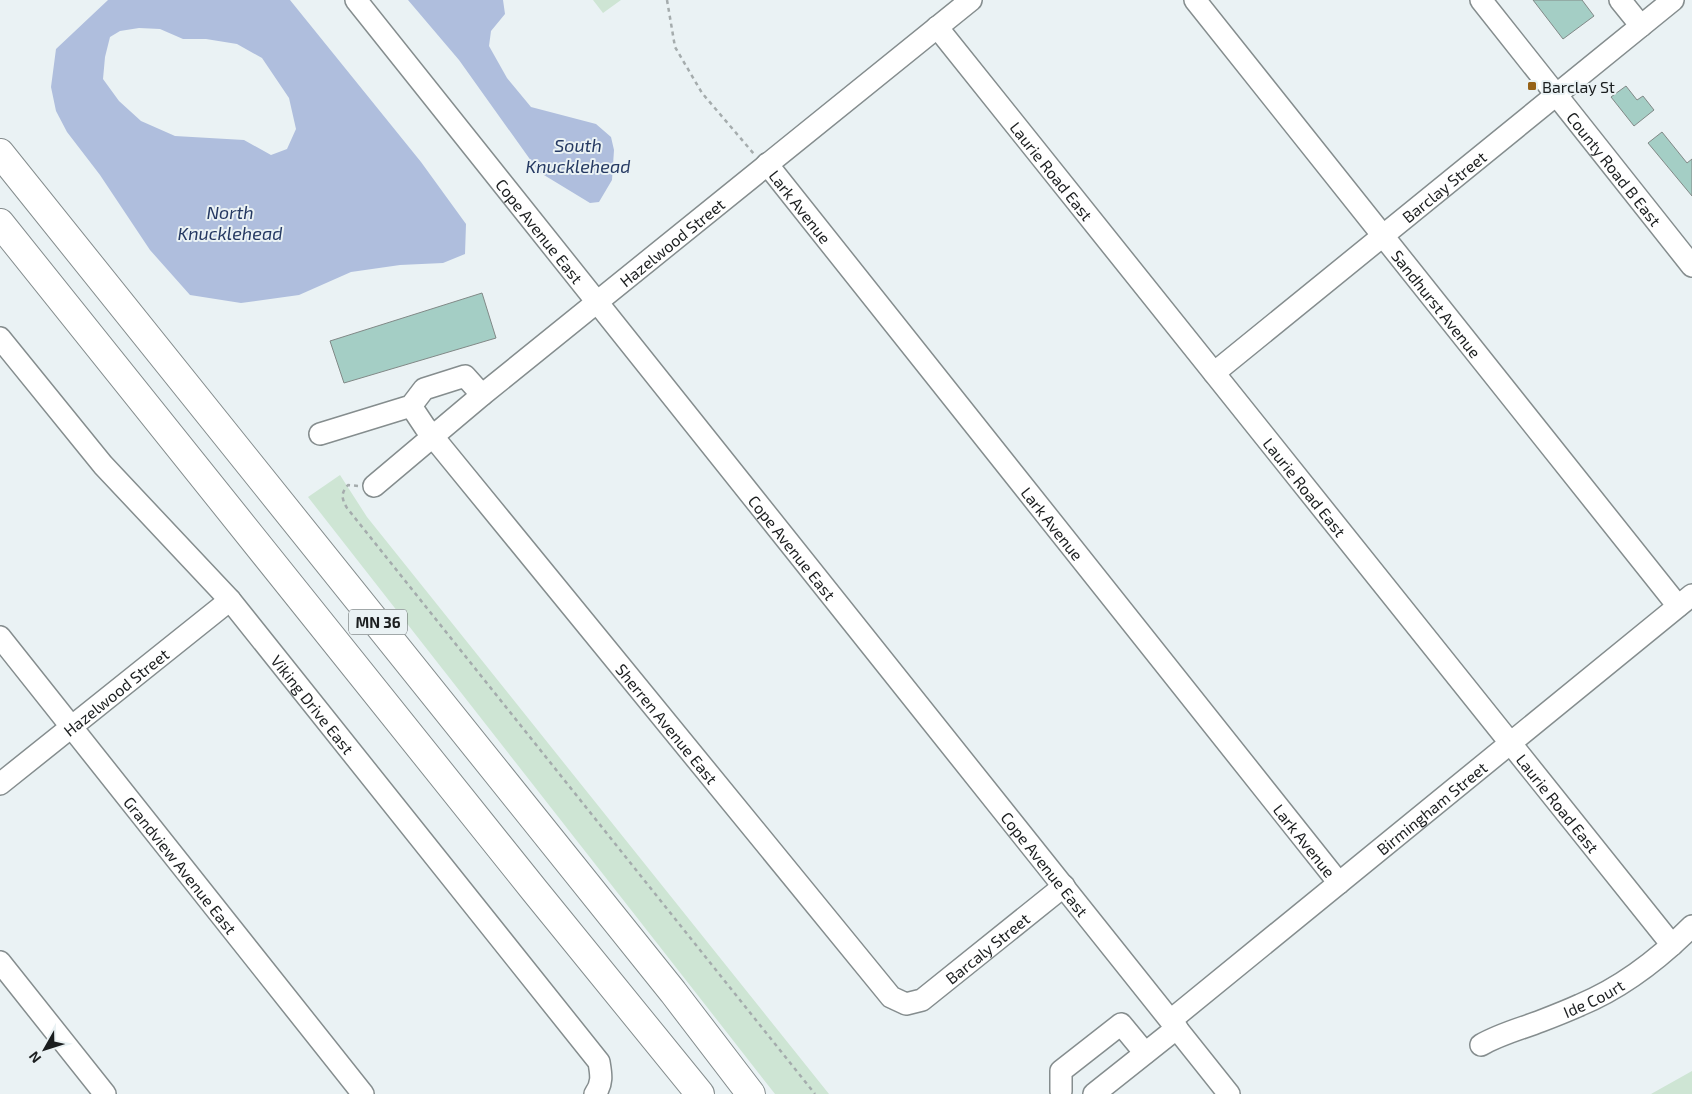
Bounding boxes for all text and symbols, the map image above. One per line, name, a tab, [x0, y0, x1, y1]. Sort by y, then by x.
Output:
place label: Barclay St	[1542, 77, 1615, 96]
marker: Barclay St	[1526, 80, 1538, 92]
street label: County Road B East	[1564, 108, 1666, 229]
street label: Laurie Road East	[1007, 117, 1097, 224]
water label: South Knucklehead	[526, 134, 631, 177]
street label: Barclay Street	[1398, 147, 1489, 226]
street label: Lark Avenue	[766, 166, 836, 247]
street label: Cope Avenue East	[492, 174, 588, 287]
street label: Hazelwood Street	[615, 194, 728, 290]
water label: North Knucklehead	[178, 201, 283, 244]
street label: Sandhurst Avenue	[1388, 246, 1485, 361]
street label: Laurie Road East	[1260, 434, 1350, 540]
street label: Lark Avenue	[1018, 483, 1088, 564]
street label: Cope Avenue East	[745, 491, 840, 603]
road number: MN 36	[349, 610, 407, 634]
street label: Hazelwood Street	[59, 644, 172, 739]
street label: Viking Drive East	[268, 651, 358, 757]
street label: Sherren Avenue East	[612, 659, 722, 787]
street label: Laurie Road East	[1513, 750, 1604, 856]
street label: Birmingham Street	[1372, 757, 1490, 858]
street label: Grandview Avenue East	[121, 792, 241, 937]
street label: Lark Avenue	[1270, 800, 1340, 881]
street label: Cope Avenue East	[998, 808, 1093, 920]
street label: Barcaly Street	[941, 908, 1033, 987]
street label: Ide Court	[1560, 975, 1627, 1021]
north arrow	[20, 1024, 70, 1074]
text: N	[25, 1048, 44, 1067]

